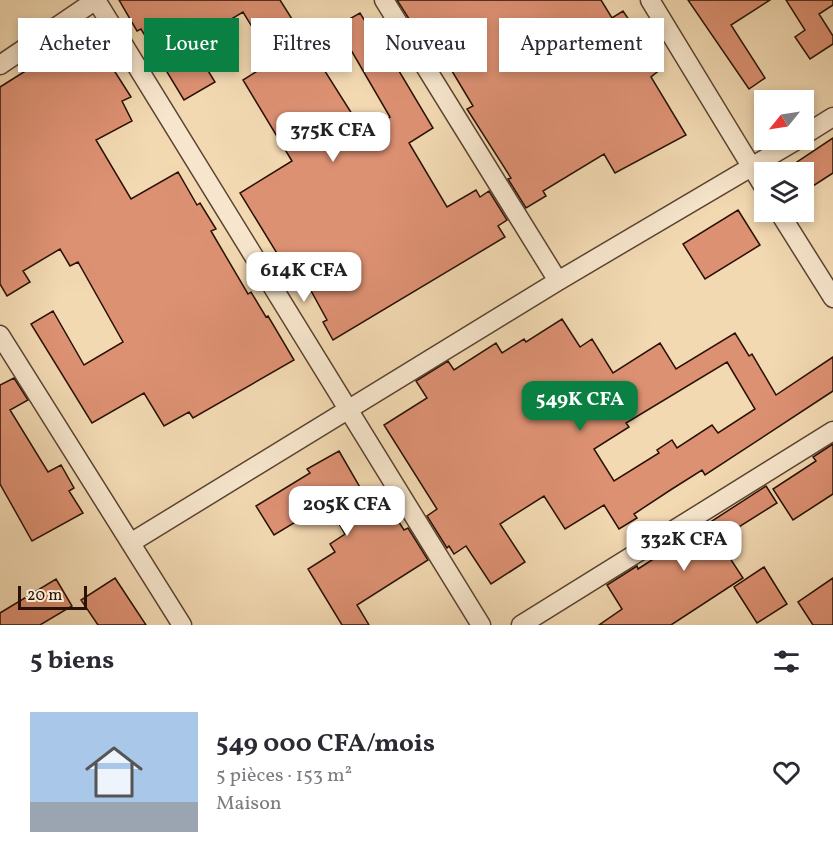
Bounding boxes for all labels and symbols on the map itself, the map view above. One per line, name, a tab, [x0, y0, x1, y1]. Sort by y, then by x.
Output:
north arrow	[754, 90, 814, 150]
pin: 375K CFA	[271, 112, 395, 163]
pin: 614K CFA	[242, 252, 366, 303]
pin: 549K CFA	[518, 381, 642, 432]
pin: 205K CFA	[285, 486, 409, 537]
pin: 332K CFA	[622, 521, 746, 572]
scale bar	[18, 583, 87, 610]

